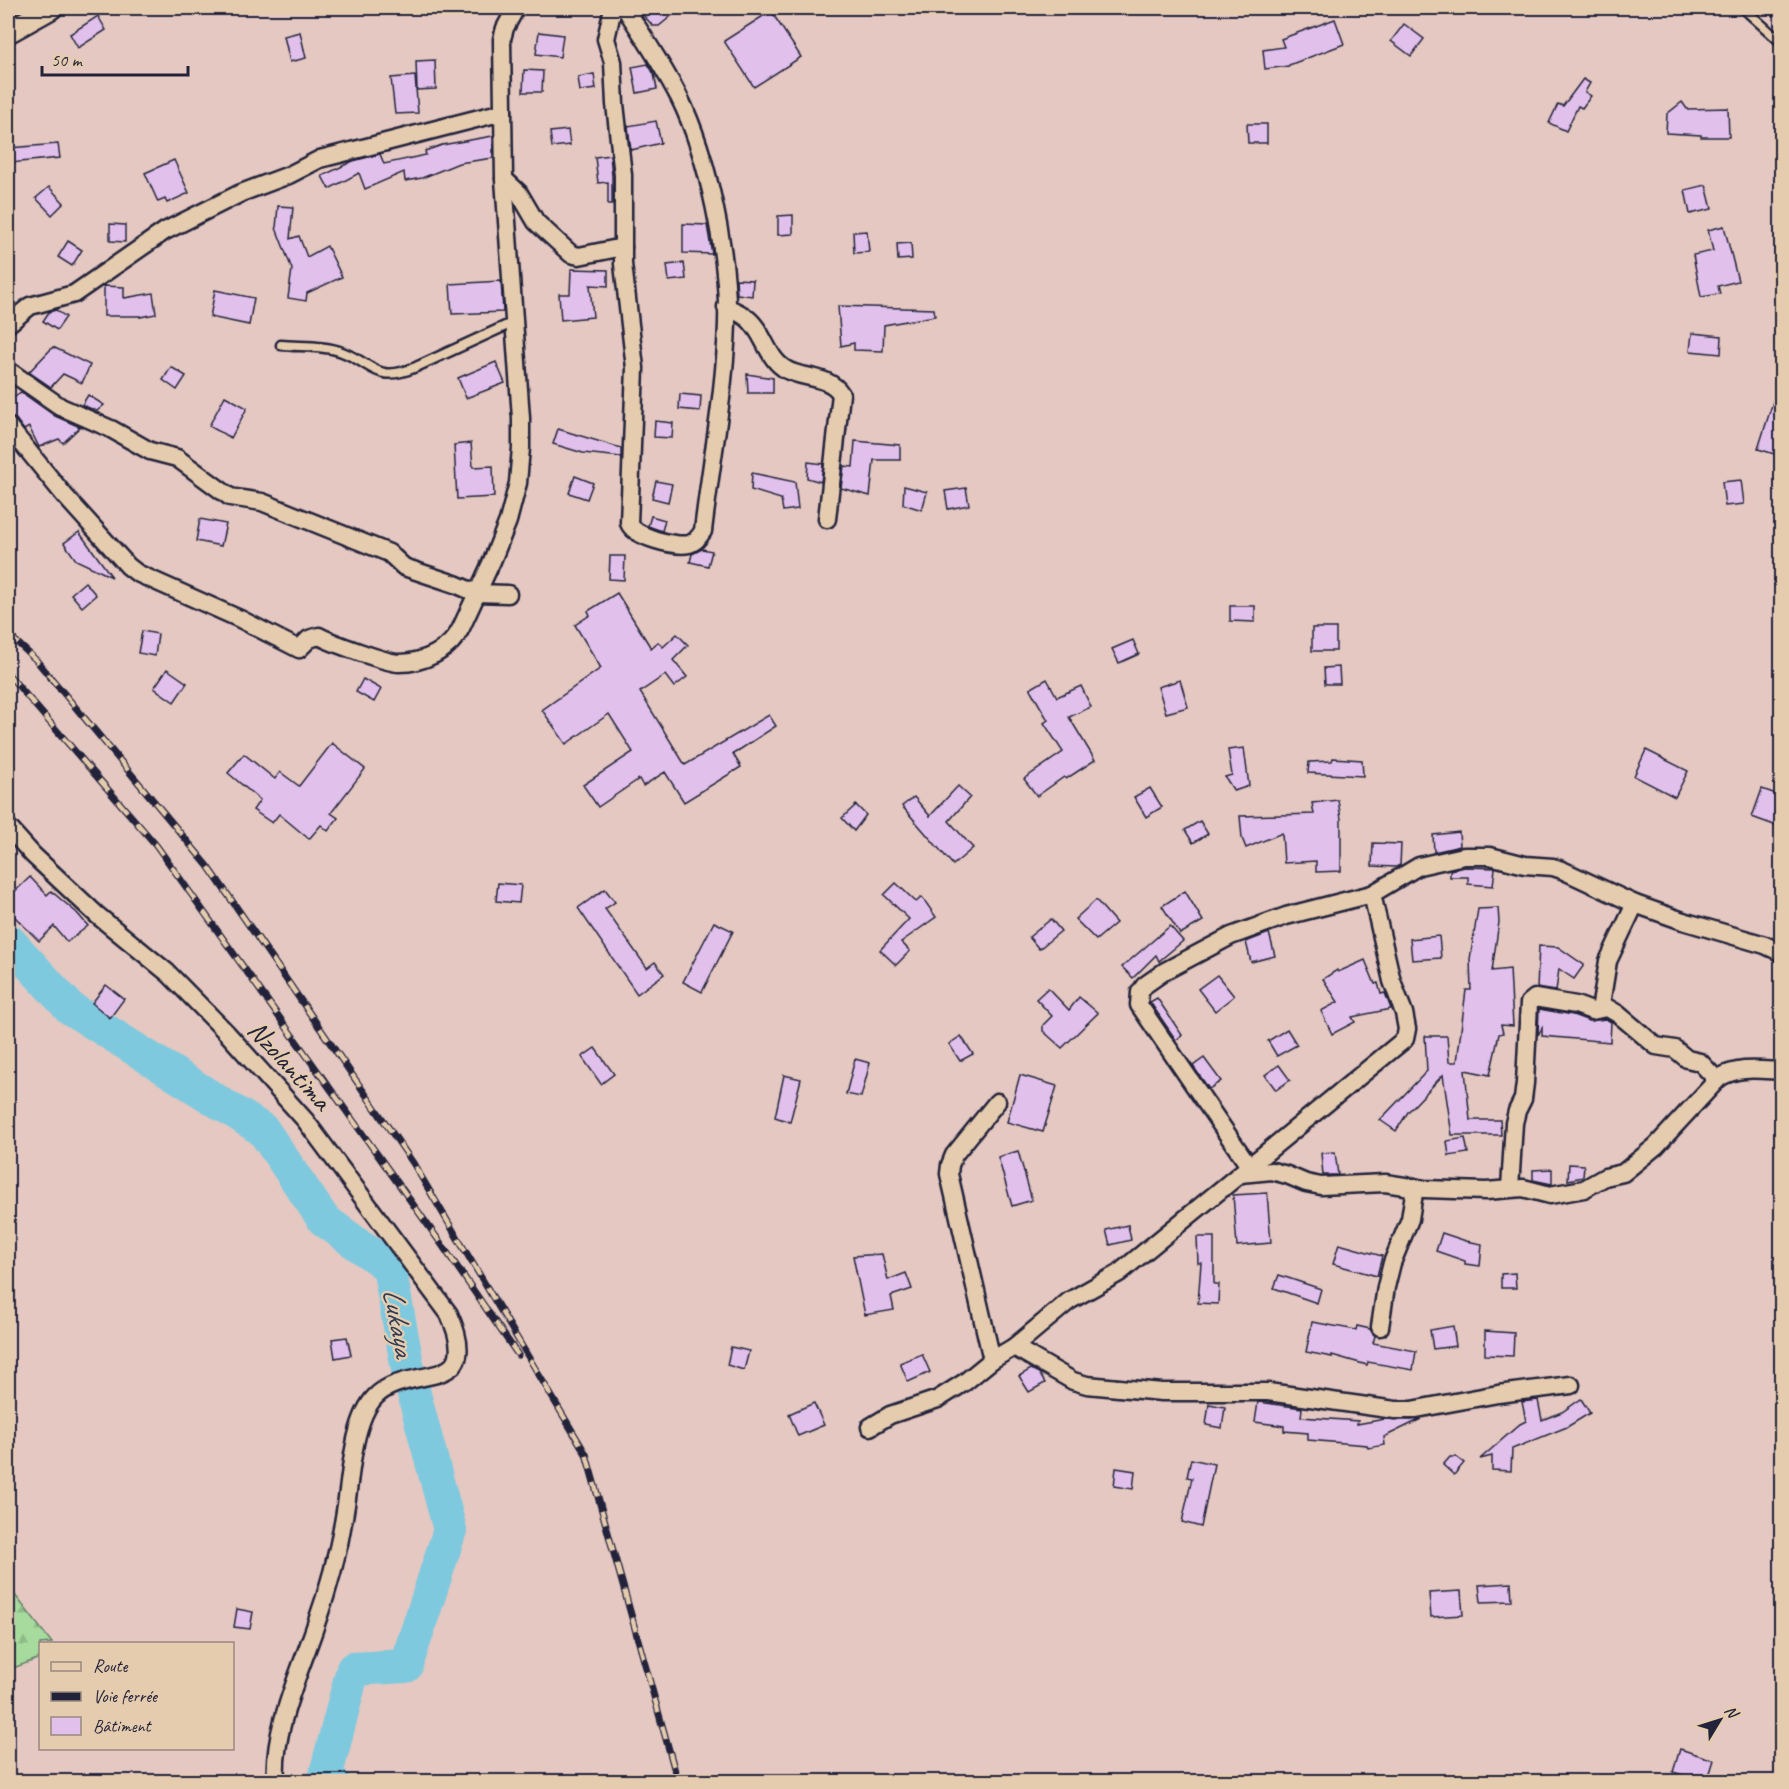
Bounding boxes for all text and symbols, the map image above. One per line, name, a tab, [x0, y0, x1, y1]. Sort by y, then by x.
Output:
scale bar	[42, 39, 188, 77]
text: 50 m	[51, 49, 84, 71]
street label: Nzolantima	[241, 1013, 341, 1119]
water label: Lukaya	[374, 1285, 424, 1363]
legend	[39, 1642, 234, 1750]
text: Route	[93, 1655, 128, 1677]
text: Voie ferrée	[93, 1685, 158, 1707]
north arrow	[1690, 1690, 1750, 1750]
text: N	[1720, 1701, 1744, 1724]
text: Bâtiment	[93, 1715, 153, 1737]

